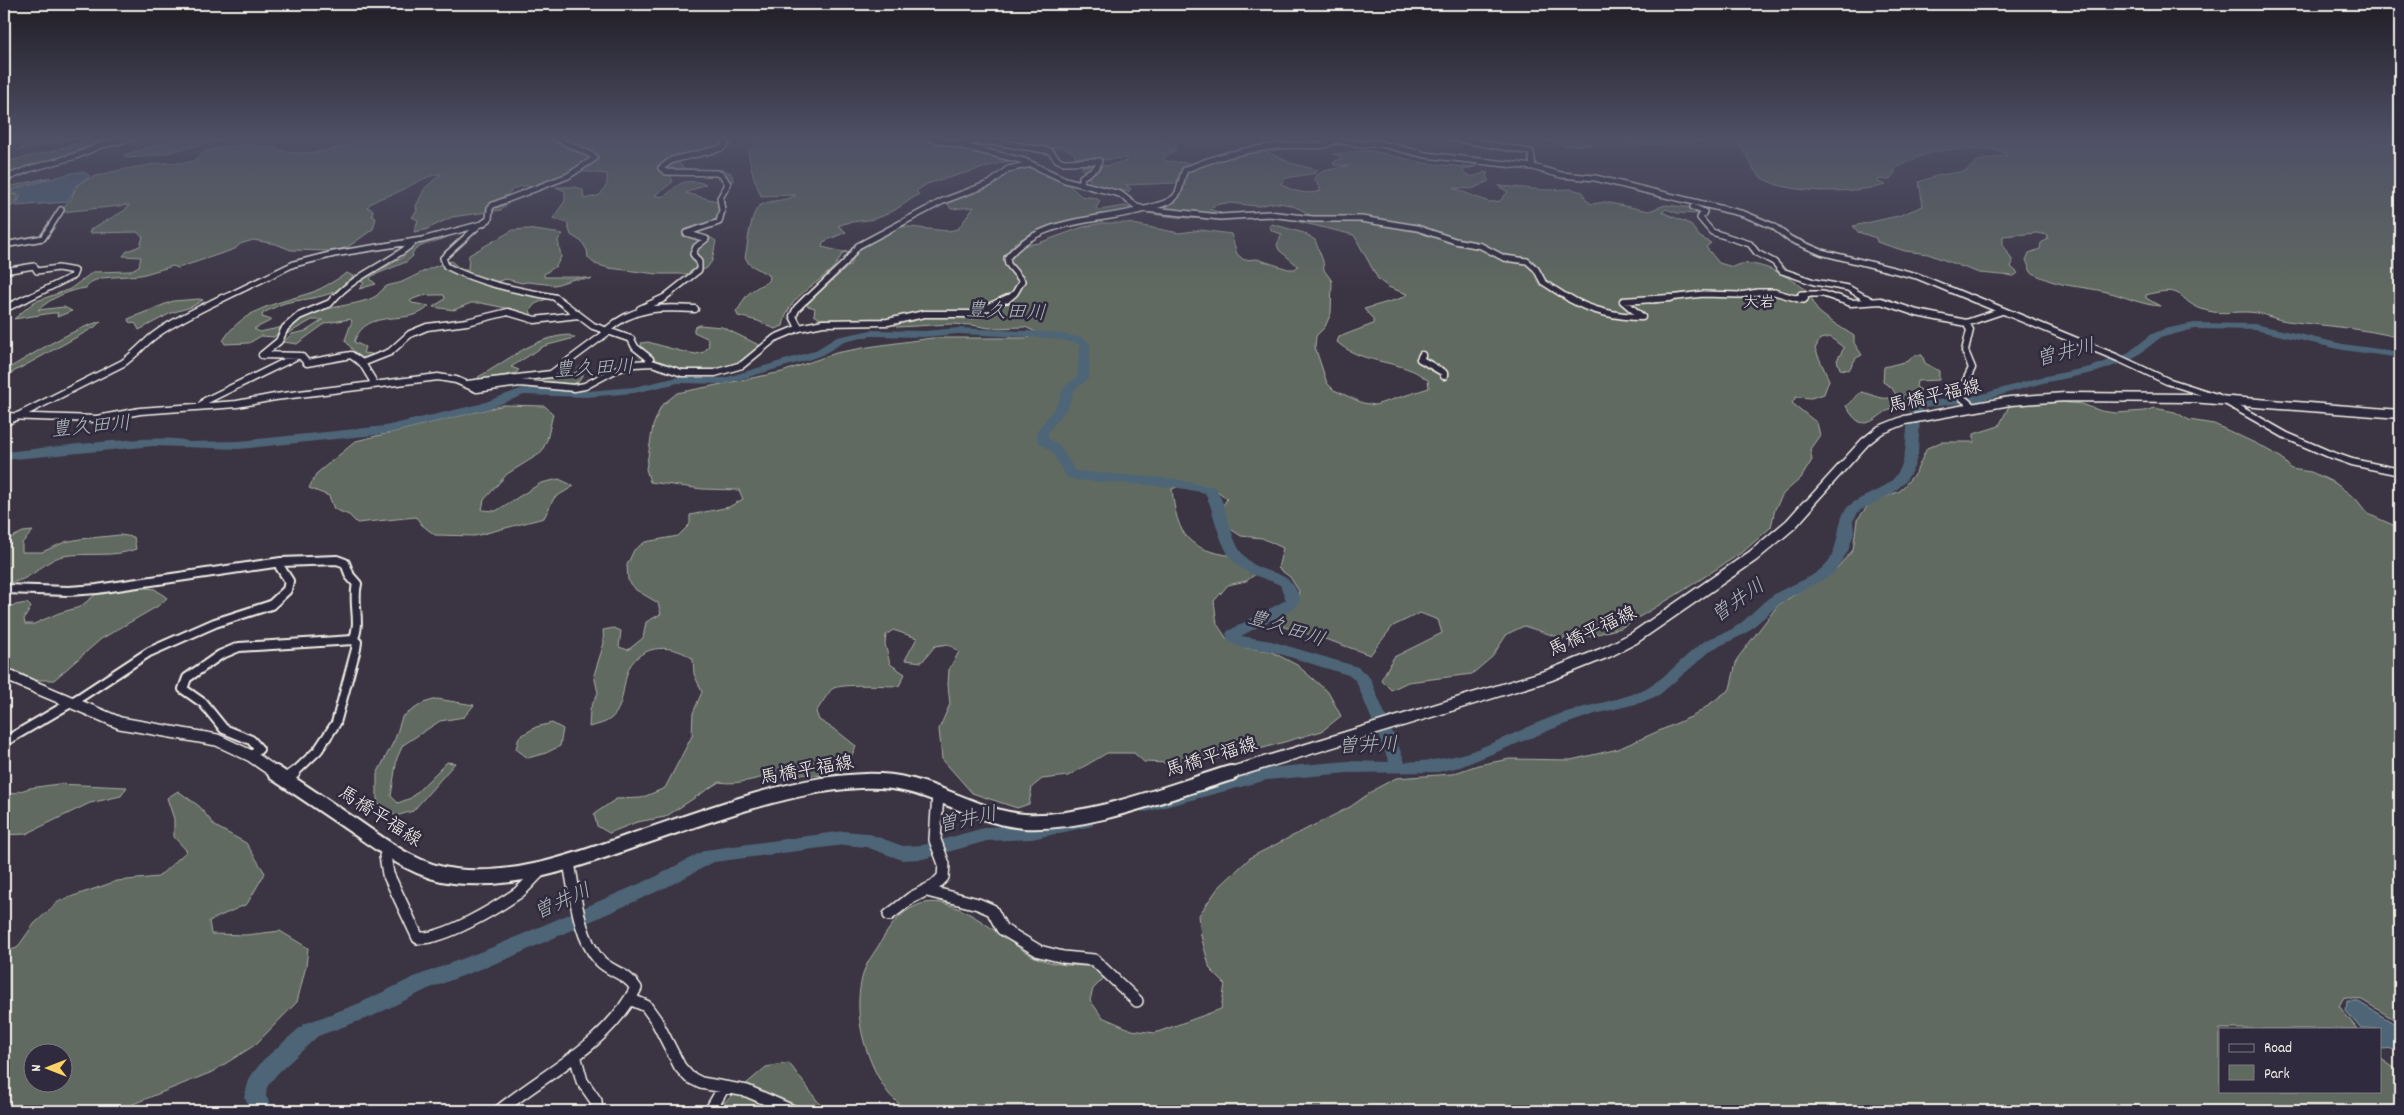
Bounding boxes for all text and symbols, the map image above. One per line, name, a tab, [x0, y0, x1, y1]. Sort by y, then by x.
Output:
district label: 大岩	[1743, 292, 1775, 315]
water label: 豊久田川	[965, 297, 1047, 329]
water label: 曽井川	[2034, 333, 2098, 375]
water label: 豊久田川	[553, 354, 635, 386]
street label: 馬橋平福線	[1886, 374, 1984, 422]
water label: 豊久田川	[50, 411, 132, 445]
water label: 曽井川	[1706, 573, 1772, 631]
street label: 馬橋平福線	[1544, 601, 1642, 665]
water label: 豊久田川	[1244, 604, 1328, 656]
street label: 馬橋平福線	[1163, 732, 1261, 786]
water label: 曽井川	[1338, 732, 1398, 762]
street label: 馬橋平福線	[758, 750, 856, 794]
street label: 馬橋平福線	[332, 781, 426, 855]
water label: 曽井川	[936, 801, 1000, 841]
water label: 曽井川	[530, 878, 596, 928]
legend	[2219, 1028, 2382, 1092]
text: Road	[2264, 1038, 2292, 1060]
north arrow	[22, 1042, 72, 1092]
text: N	[27, 1064, 47, 1071]
text: Park	[2264, 1064, 2290, 1086]

